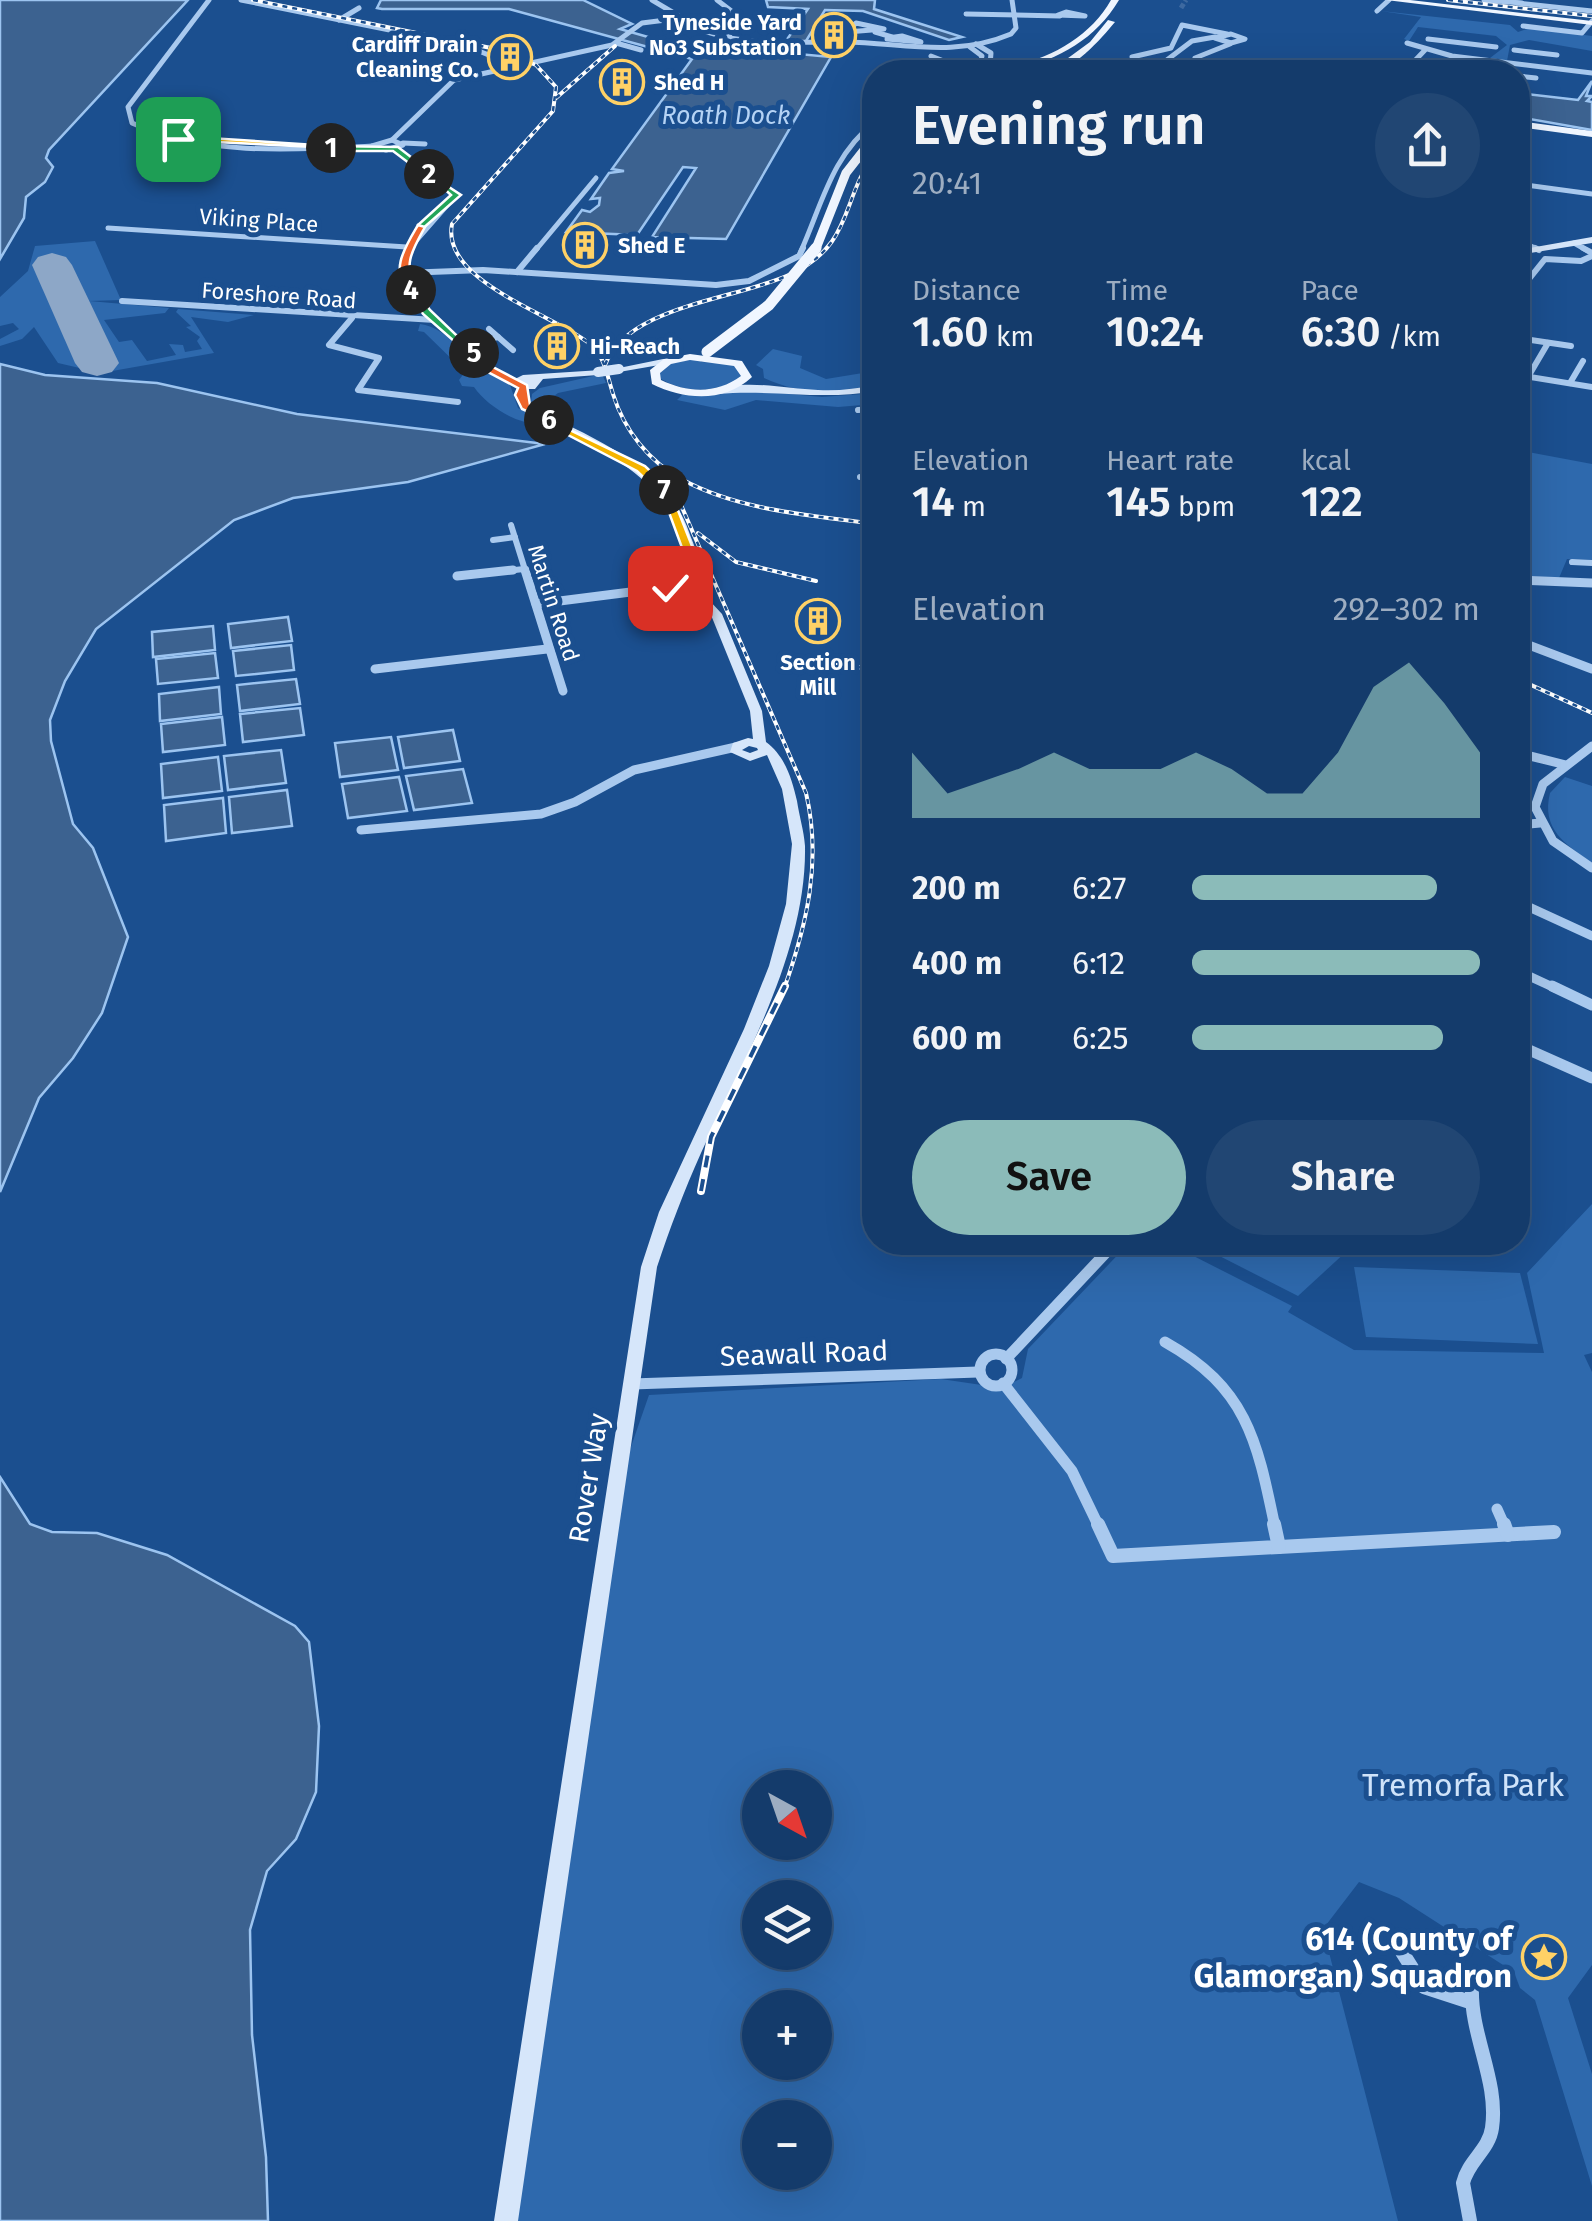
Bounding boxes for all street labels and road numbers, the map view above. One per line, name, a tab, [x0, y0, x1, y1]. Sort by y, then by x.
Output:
street label: Viking Place	[199, 203, 319, 238]
street label: Foreshore Road	[201, 277, 357, 314]
street label: Martin Road	[522, 541, 585, 665]
street label: Seawall Road	[719, 1334, 889, 1373]
street label: Rover Way	[562, 1411, 615, 1545]

